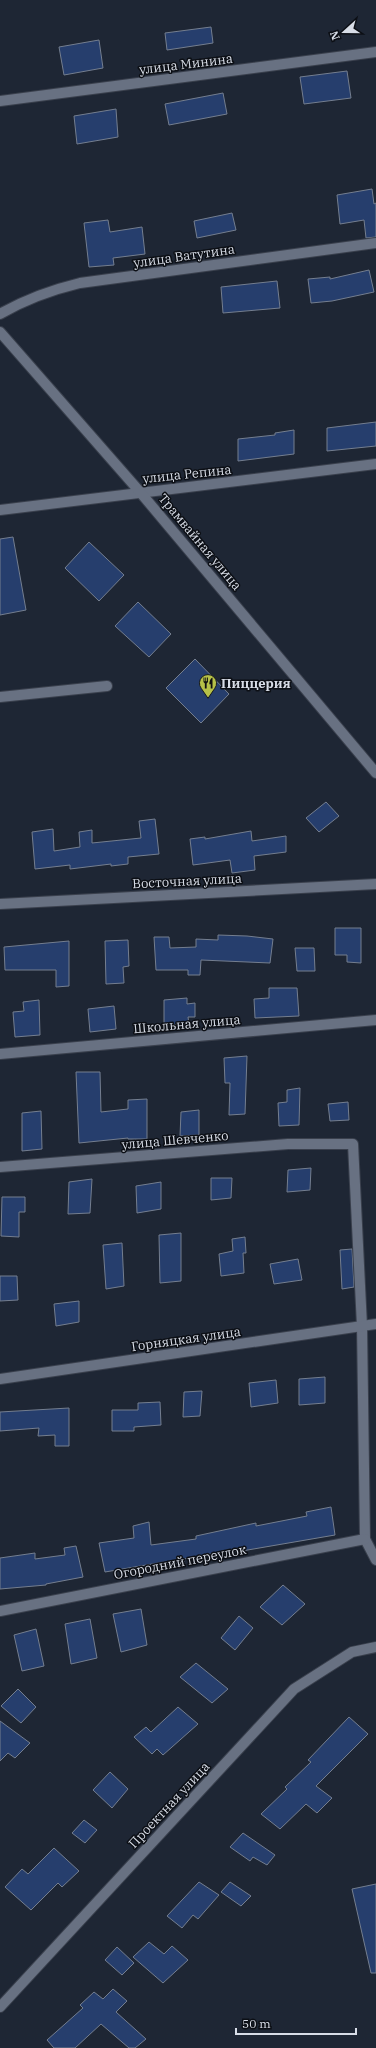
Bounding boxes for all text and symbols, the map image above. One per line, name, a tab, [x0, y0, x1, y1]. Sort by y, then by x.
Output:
north arrow	[324, 12, 364, 52]
text: N	[326, 29, 343, 42]
street label: улица Минина	[138, 50, 234, 78]
street label: улица Ватутина	[132, 240, 236, 272]
street label: улица Репина	[142, 461, 232, 487]
street label: Трамвайная улица	[155, 490, 245, 594]
restaurant icon: Пиццерия	[198, 673, 218, 698]
place label: Пиццерия	[221, 675, 291, 692]
street label: Восточная улица	[132, 870, 242, 892]
street label: Школьная улица	[133, 1011, 241, 1037]
street label: улица Шевченко	[121, 1127, 229, 1153]
street label: Горняцкая улица	[130, 1323, 242, 1355]
street label: Огородний переулок	[112, 1541, 248, 1583]
street label: Проектная улица	[125, 1758, 213, 1852]
scale bar	[236, 2010, 356, 2036]
text: 50 m	[242, 2016, 271, 2031]

